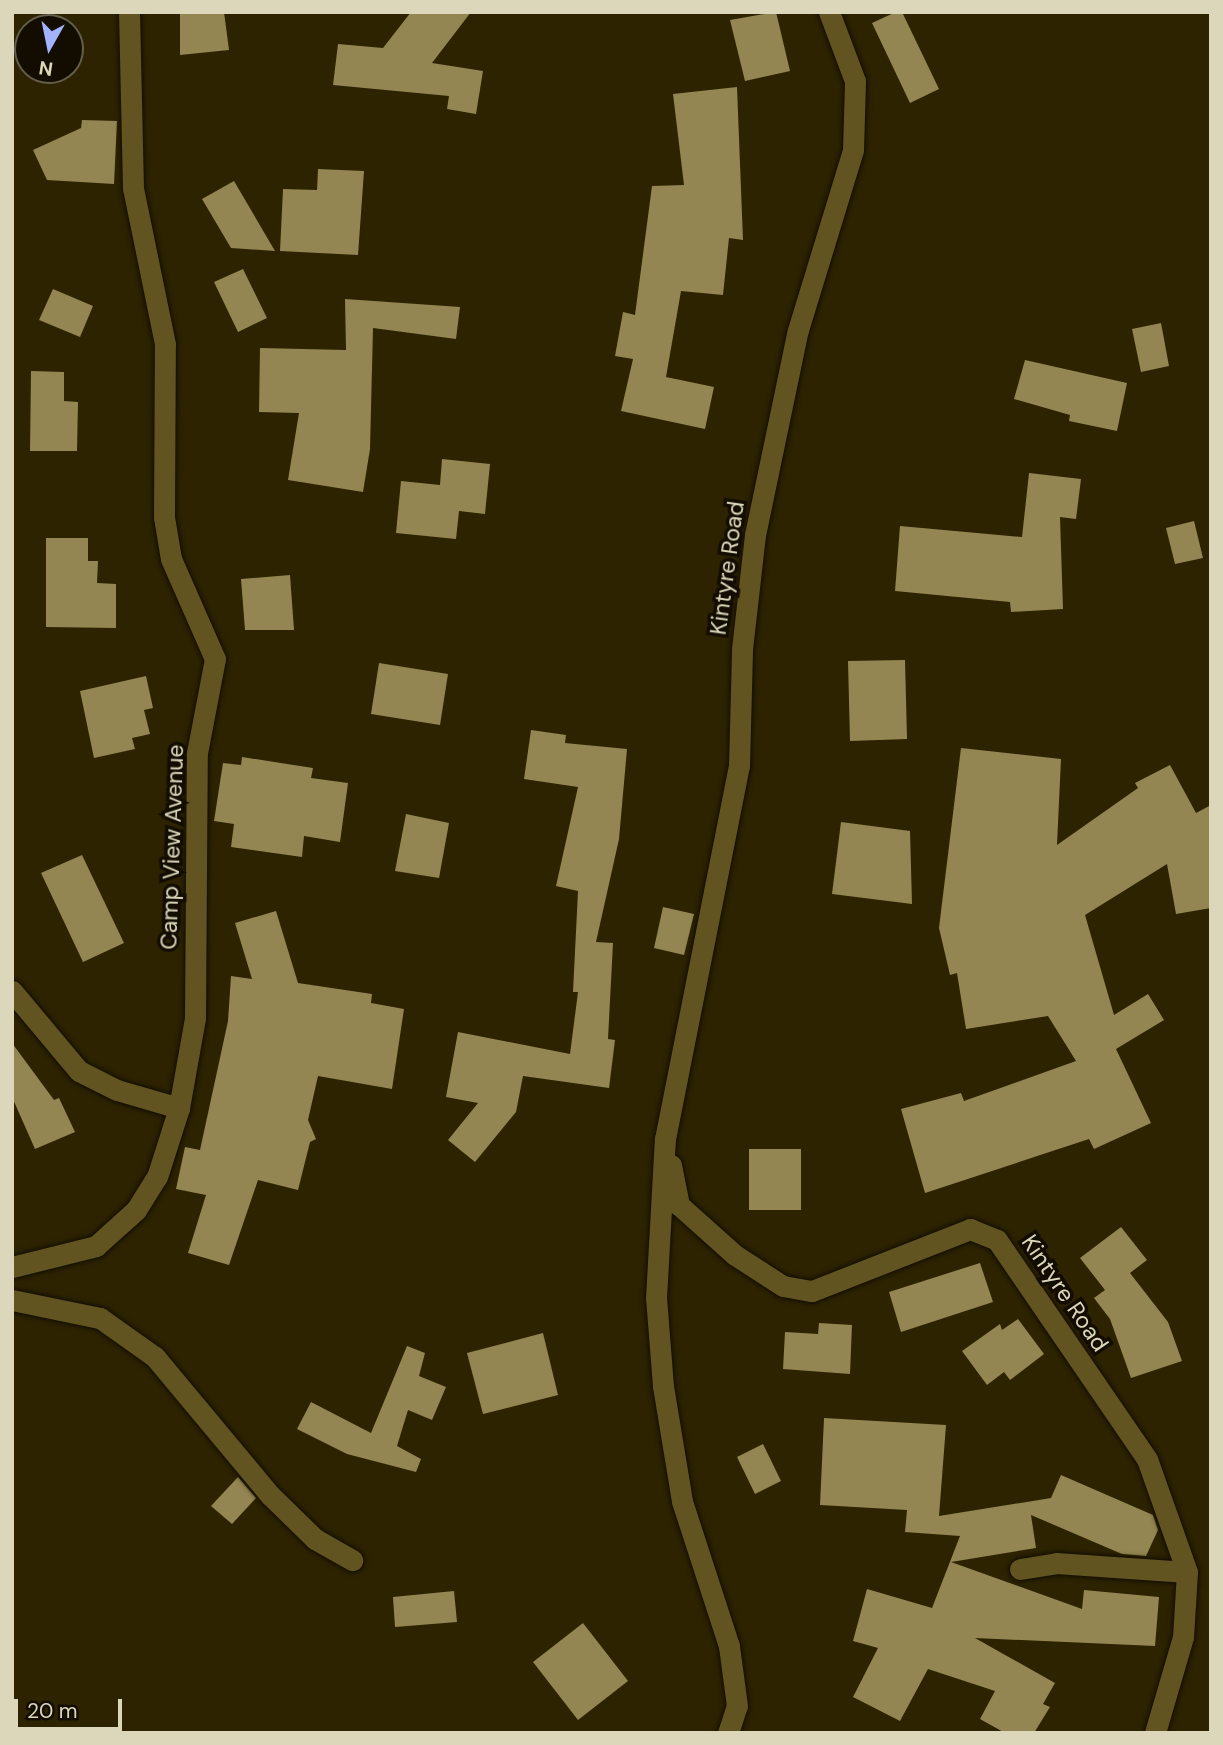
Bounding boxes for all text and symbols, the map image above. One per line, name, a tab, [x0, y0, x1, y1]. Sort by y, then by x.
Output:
north arrow	[14, 14, 84, 84]
text: N	[37, 55, 55, 82]
street label: Kintyre Road	[704, 499, 750, 637]
street label: Camp View Avenue	[155, 744, 189, 950]
street label: Kintyre Road	[1016, 1229, 1114, 1357]
scale bar	[18, 1686, 126, 1730]
text: 20 m	[27, 1697, 78, 1725]

